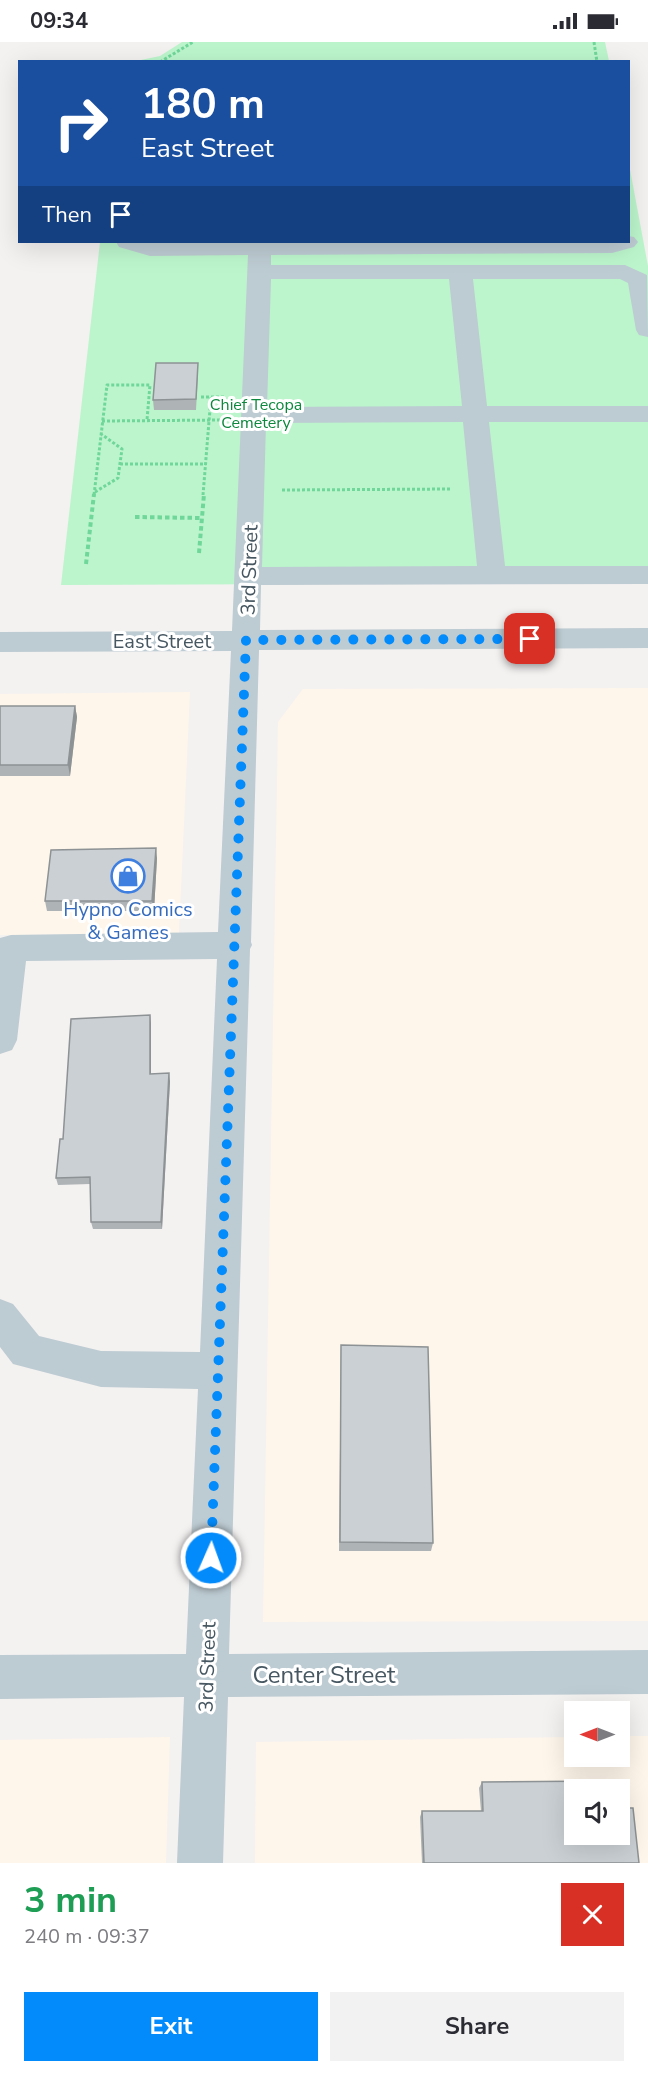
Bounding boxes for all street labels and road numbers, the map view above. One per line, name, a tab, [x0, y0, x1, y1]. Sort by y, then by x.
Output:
street label: 3rd Street	[234, 523, 265, 616]
street label: East Street	[113, 628, 212, 655]
street label: 3rd Street	[192, 1620, 223, 1713]
street label: Center Street	[252, 1659, 396, 1691]

